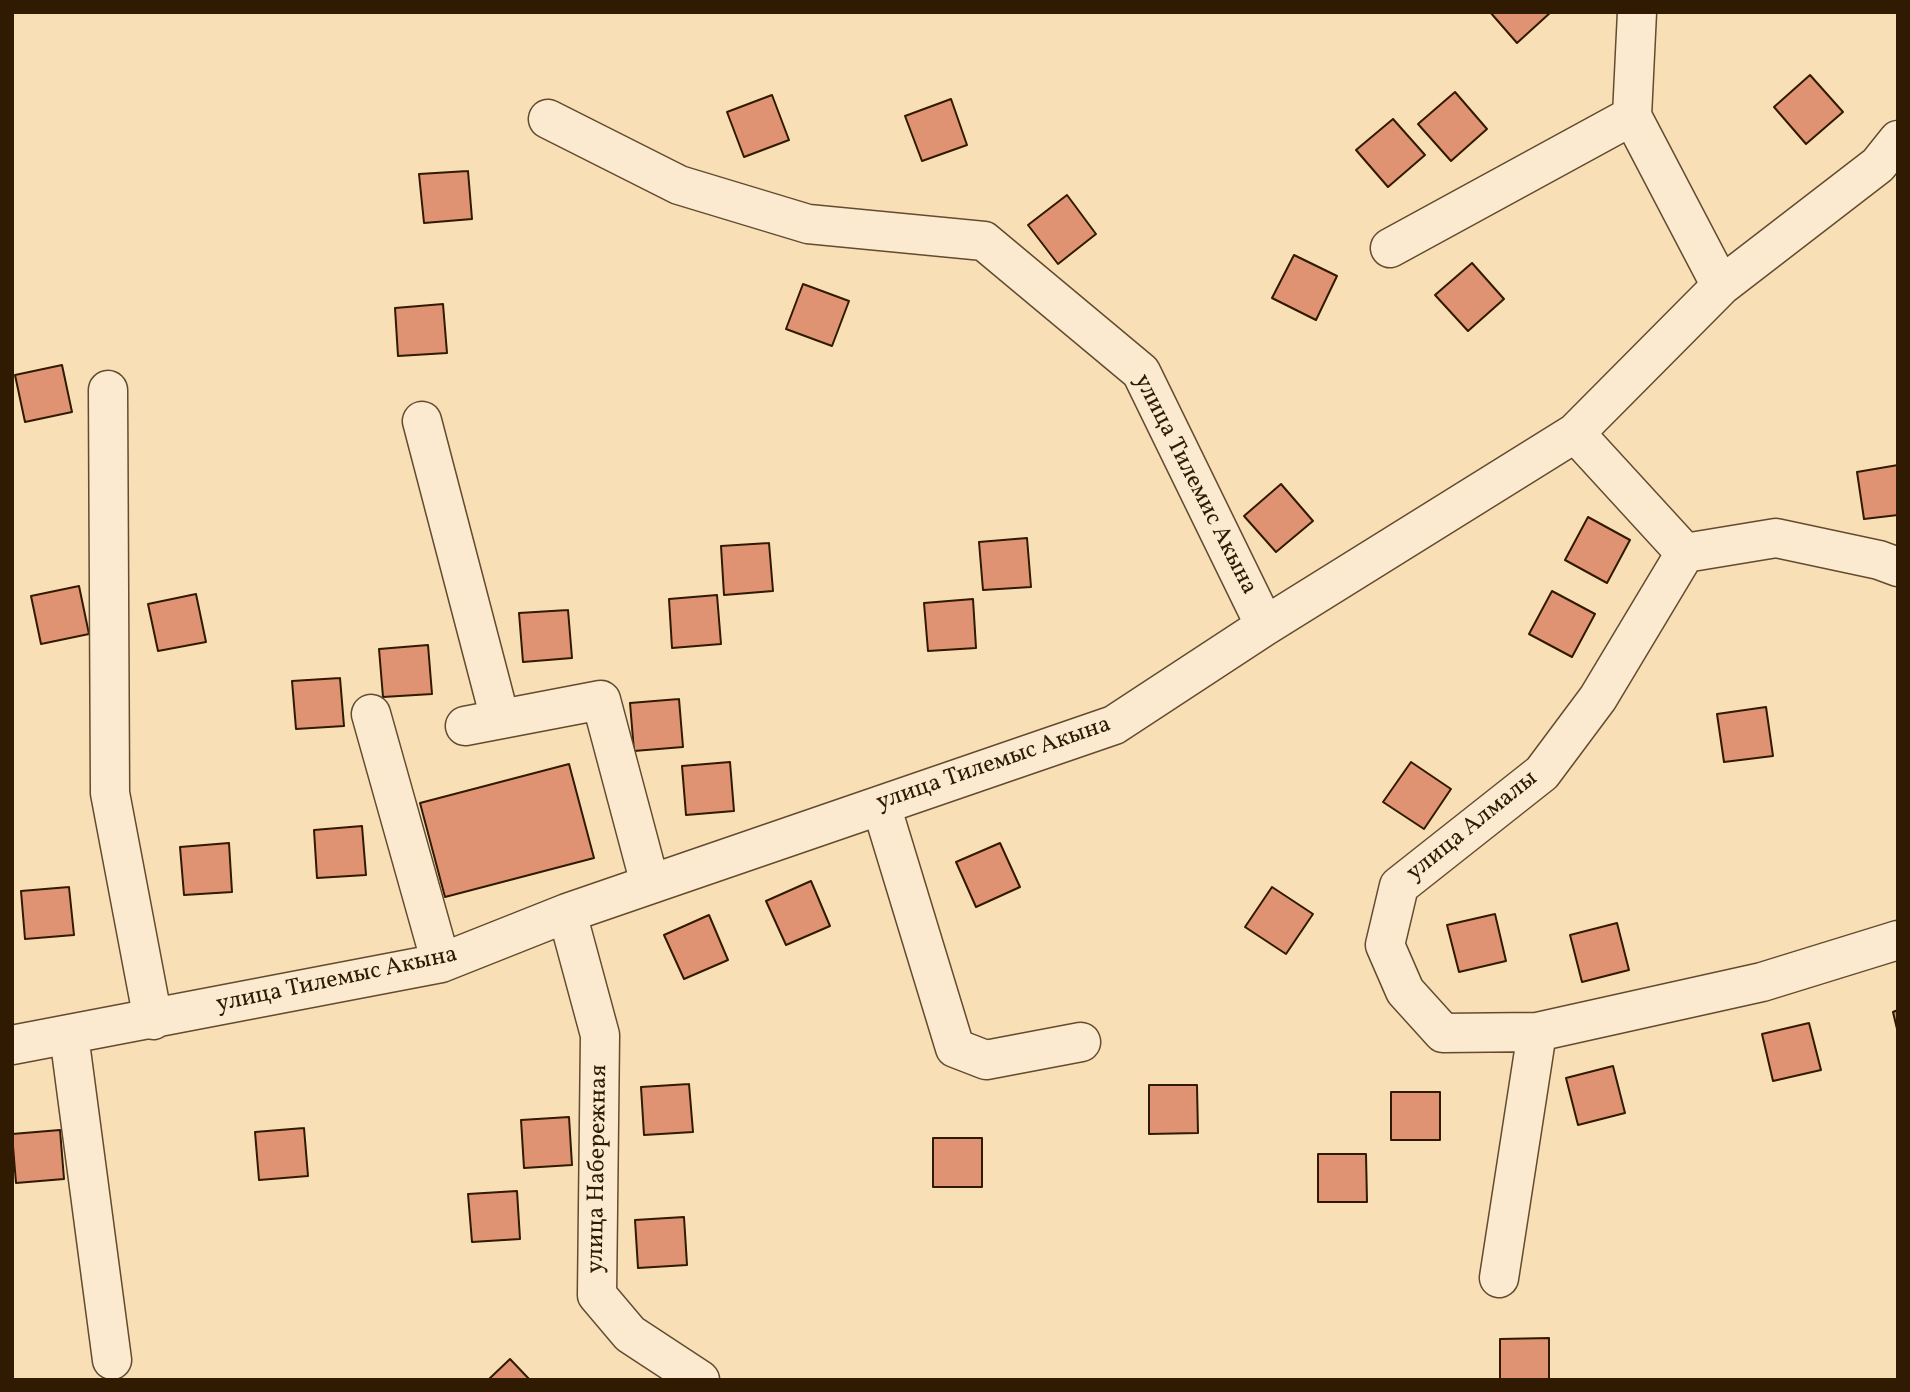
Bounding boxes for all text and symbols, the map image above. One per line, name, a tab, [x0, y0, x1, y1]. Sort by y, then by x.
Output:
street label: улица Тилемис Акына	[1126, 370, 1262, 600]
street label: улица Тилемыс Акына	[873, 711, 1115, 819]
street label: улица Алмалы	[1402, 765, 1544, 889]
street label: улица Тилемыс Акына	[214, 941, 460, 1021]
street label: улица Набережная	[583, 1064, 615, 1274]

